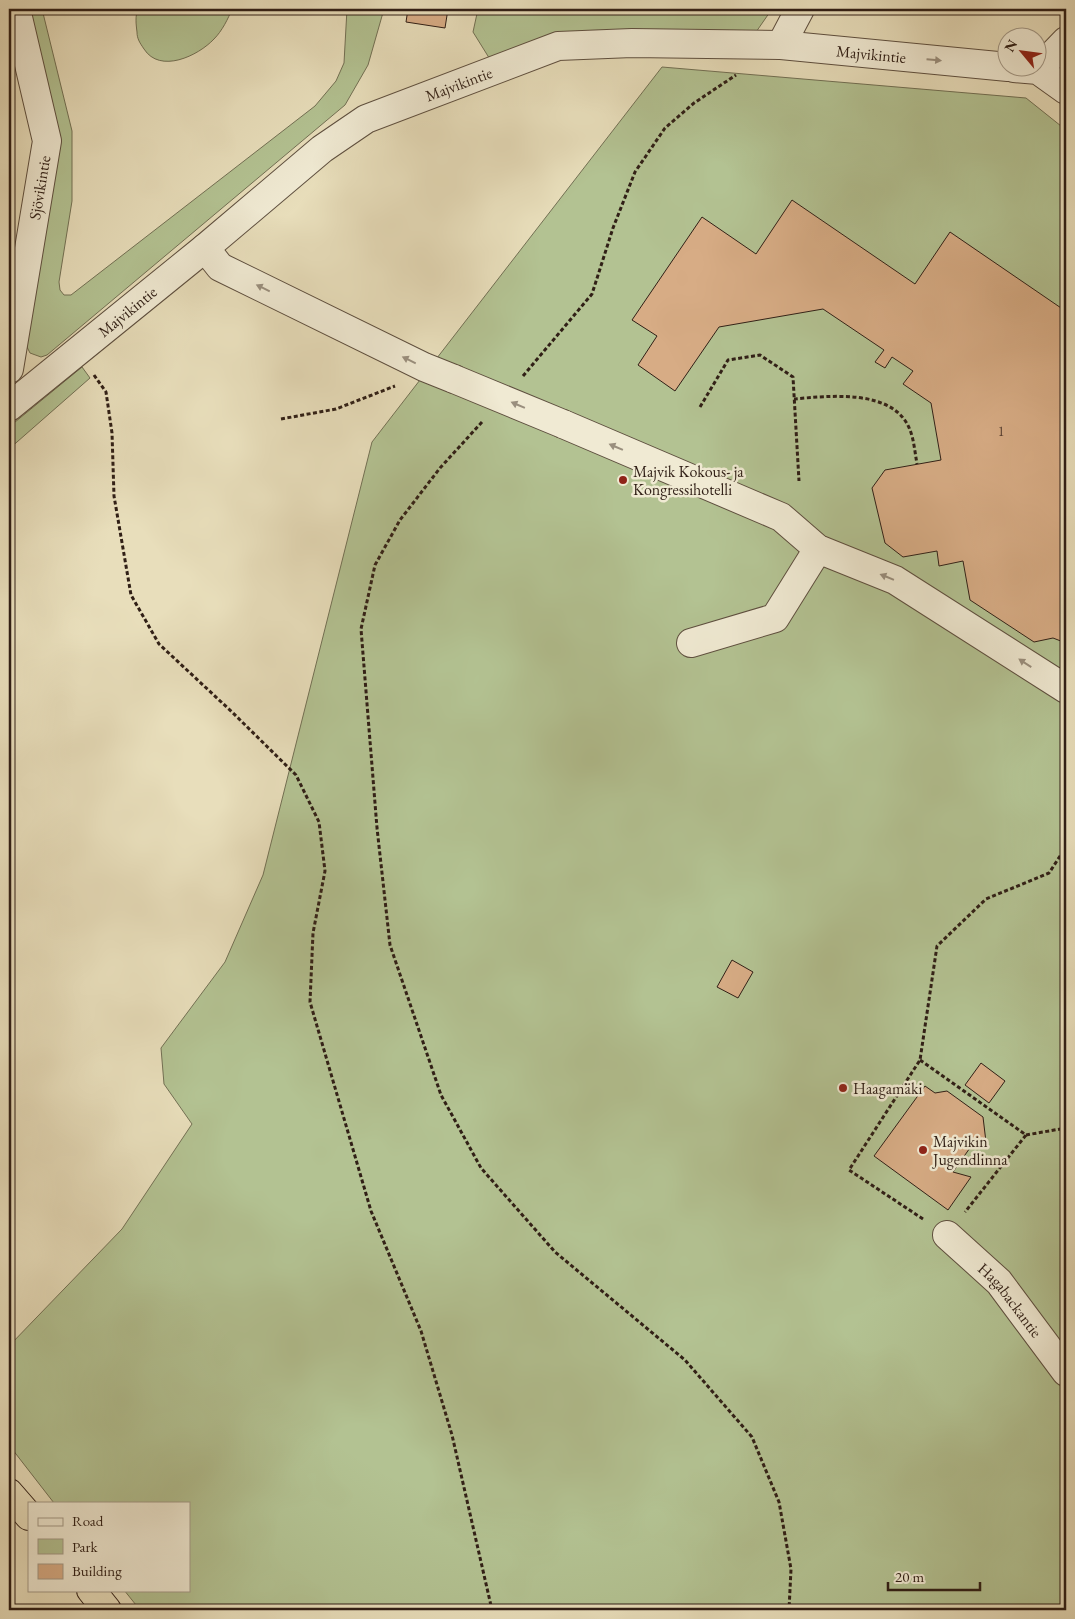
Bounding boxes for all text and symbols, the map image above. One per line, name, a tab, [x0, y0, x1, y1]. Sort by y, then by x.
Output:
north arrow	[998, 28, 1048, 78]
text: N	[1000, 36, 1022, 55]
street label: Majvikintie	[835, 40, 907, 68]
one-way arrow	[926, 56, 942, 64]
street label: Majvikintie	[422, 62, 495, 107]
street label: Sjövikintie	[24, 154, 55, 221]
street label: Majvikintie	[94, 281, 161, 342]
one-way arrow	[256, 284, 270, 292]
one-way arrow	[402, 356, 416, 364]
one-way arrow	[511, 401, 525, 409]
house number: 1	[998, 422, 1004, 440]
one-way arrow	[609, 443, 623, 451]
place label: Majvik Kokous- ja Kongressihotelli	[633, 461, 744, 500]
marker: Majvik Kokous- ja Kongressihotelli	[617, 474, 629, 486]
one-way arrow	[879, 573, 894, 581]
one-way arrow	[1019, 658, 1032, 668]
place label: Haagamäki	[853, 1078, 922, 1099]
marker: Haagamäki	[837, 1082, 849, 1094]
place label: Majvikin Jugendlinna	[931, 1131, 1008, 1170]
marker: Majvikin Jugendlinna	[917, 1144, 929, 1156]
street label: Hagabackantie	[973, 1258, 1047, 1342]
legend	[28, 1502, 190, 1592]
text: Road	[72, 1511, 104, 1530]
text: Park	[72, 1537, 99, 1556]
scale bar	[888, 1559, 980, 1591]
text: Building	[72, 1561, 122, 1580]
text: 20 m	[895, 1567, 924, 1586]

